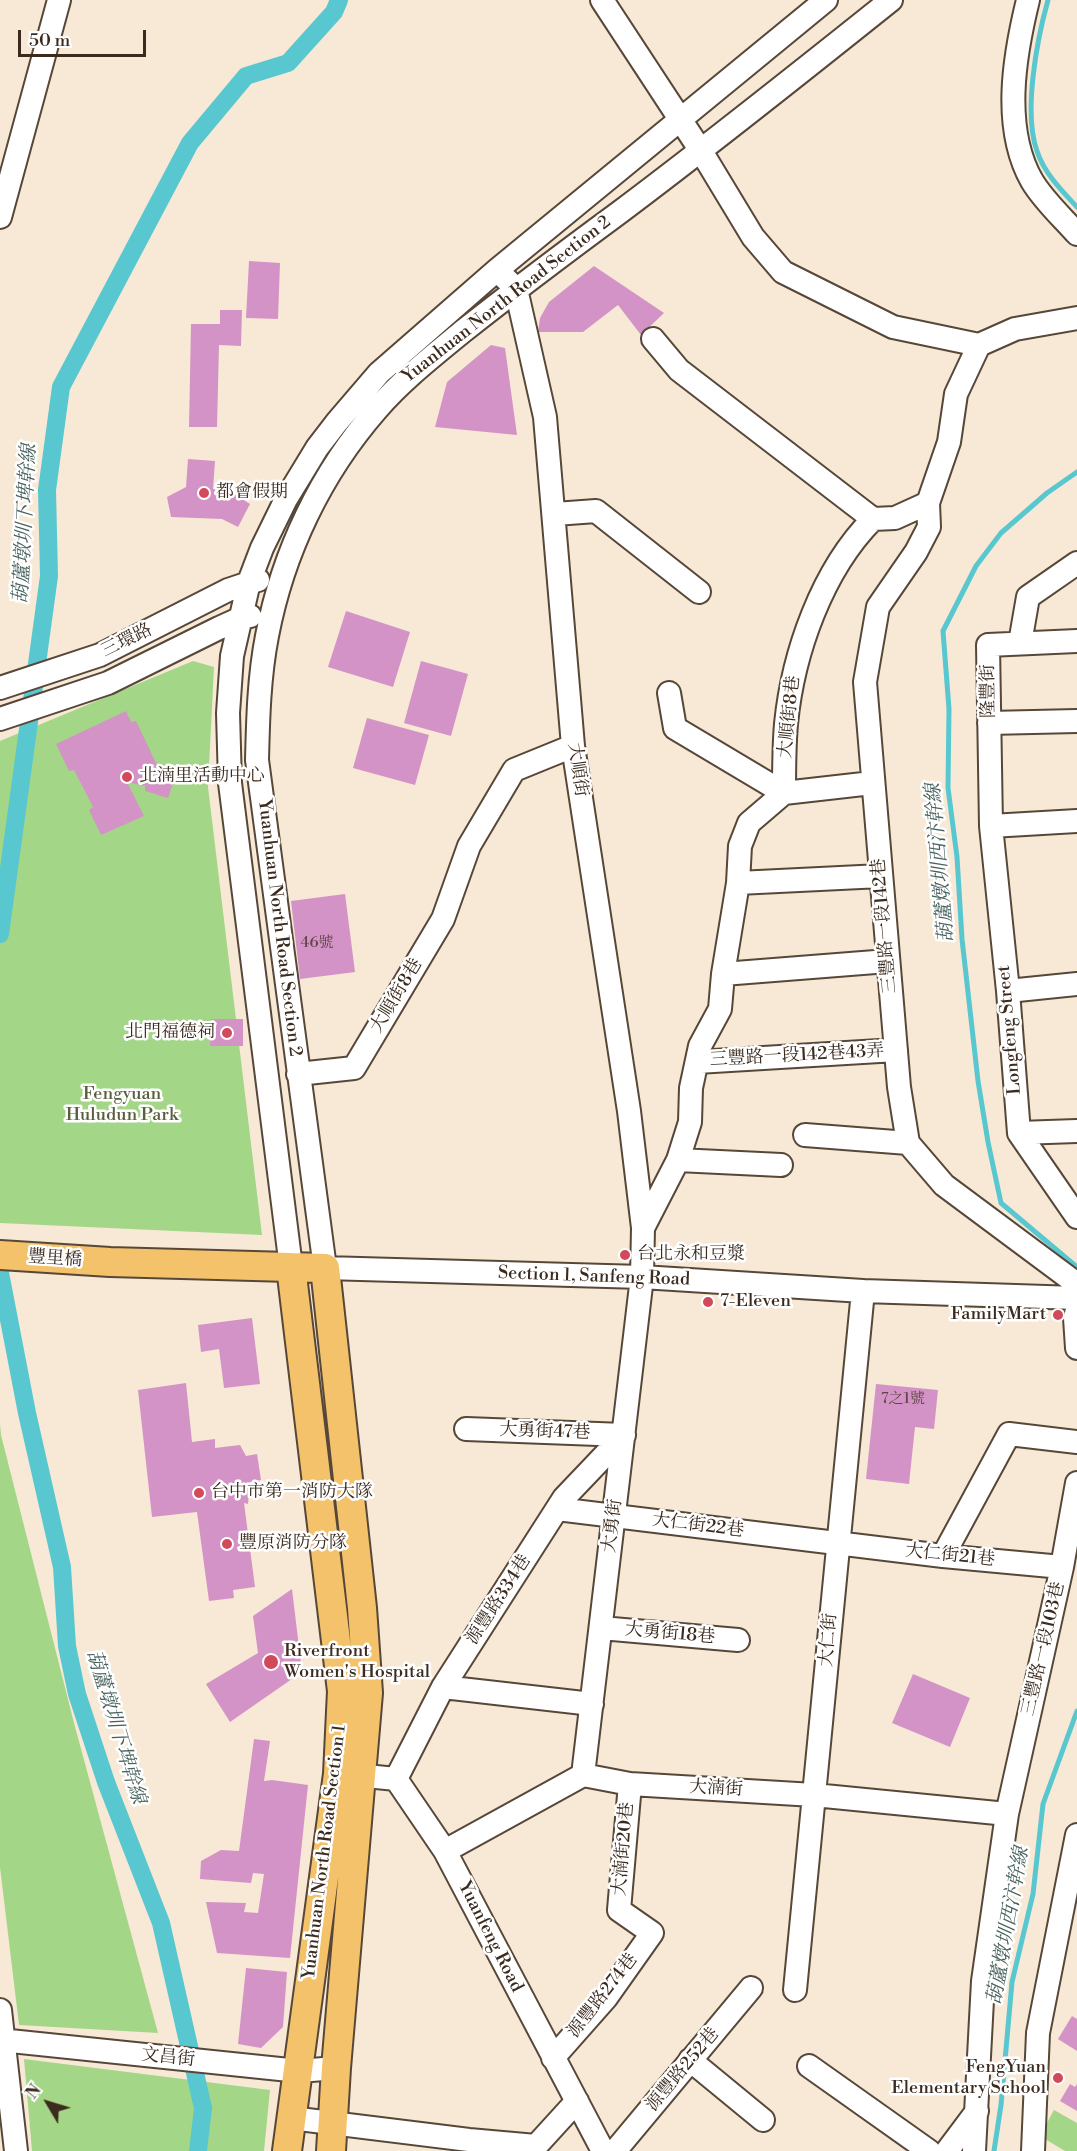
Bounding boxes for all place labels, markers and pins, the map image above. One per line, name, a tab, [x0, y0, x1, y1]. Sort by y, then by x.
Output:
place label: 都會假期	[216, 482, 288, 504]
marker: 都會假期	[197, 486, 211, 500]
place label: 北湳里活動中心	[139, 766, 265, 788]
marker: 北湳里活動中心	[120, 770, 134, 784]
place label: 北門福德祠	[125, 1022, 215, 1044]
marker: 北門福德祠	[220, 1026, 234, 1040]
place label: 台北永和豆漿	[637, 1244, 745, 1266]
marker: 台北永和豆漿	[618, 1248, 632, 1262]
place label: 7-Eleven	[720, 1291, 791, 1313]
marker: 7-Eleven	[701, 1295, 715, 1309]
place label: FamilyMart	[951, 1304, 1046, 1326]
marker: FamilyMart	[1051, 1308, 1065, 1322]
place label: 台中市第一消防大隊	[211, 1482, 373, 1504]
marker: 台中市第一消防大隊	[192, 1486, 206, 1500]
place label: 豐原消防分隊	[239, 1533, 347, 1555]
marker: 豐原消防分隊	[220, 1537, 234, 1551]
place label: Riverfront Women's Hospital	[284, 1641, 430, 1684]
marker: Riverfront Women's Hospital	[262, 1653, 280, 1671]
place label: FengYuan Elementary School	[891, 2057, 1046, 2100]
marker: FengYuan Elementary School	[1051, 2071, 1065, 2085]

